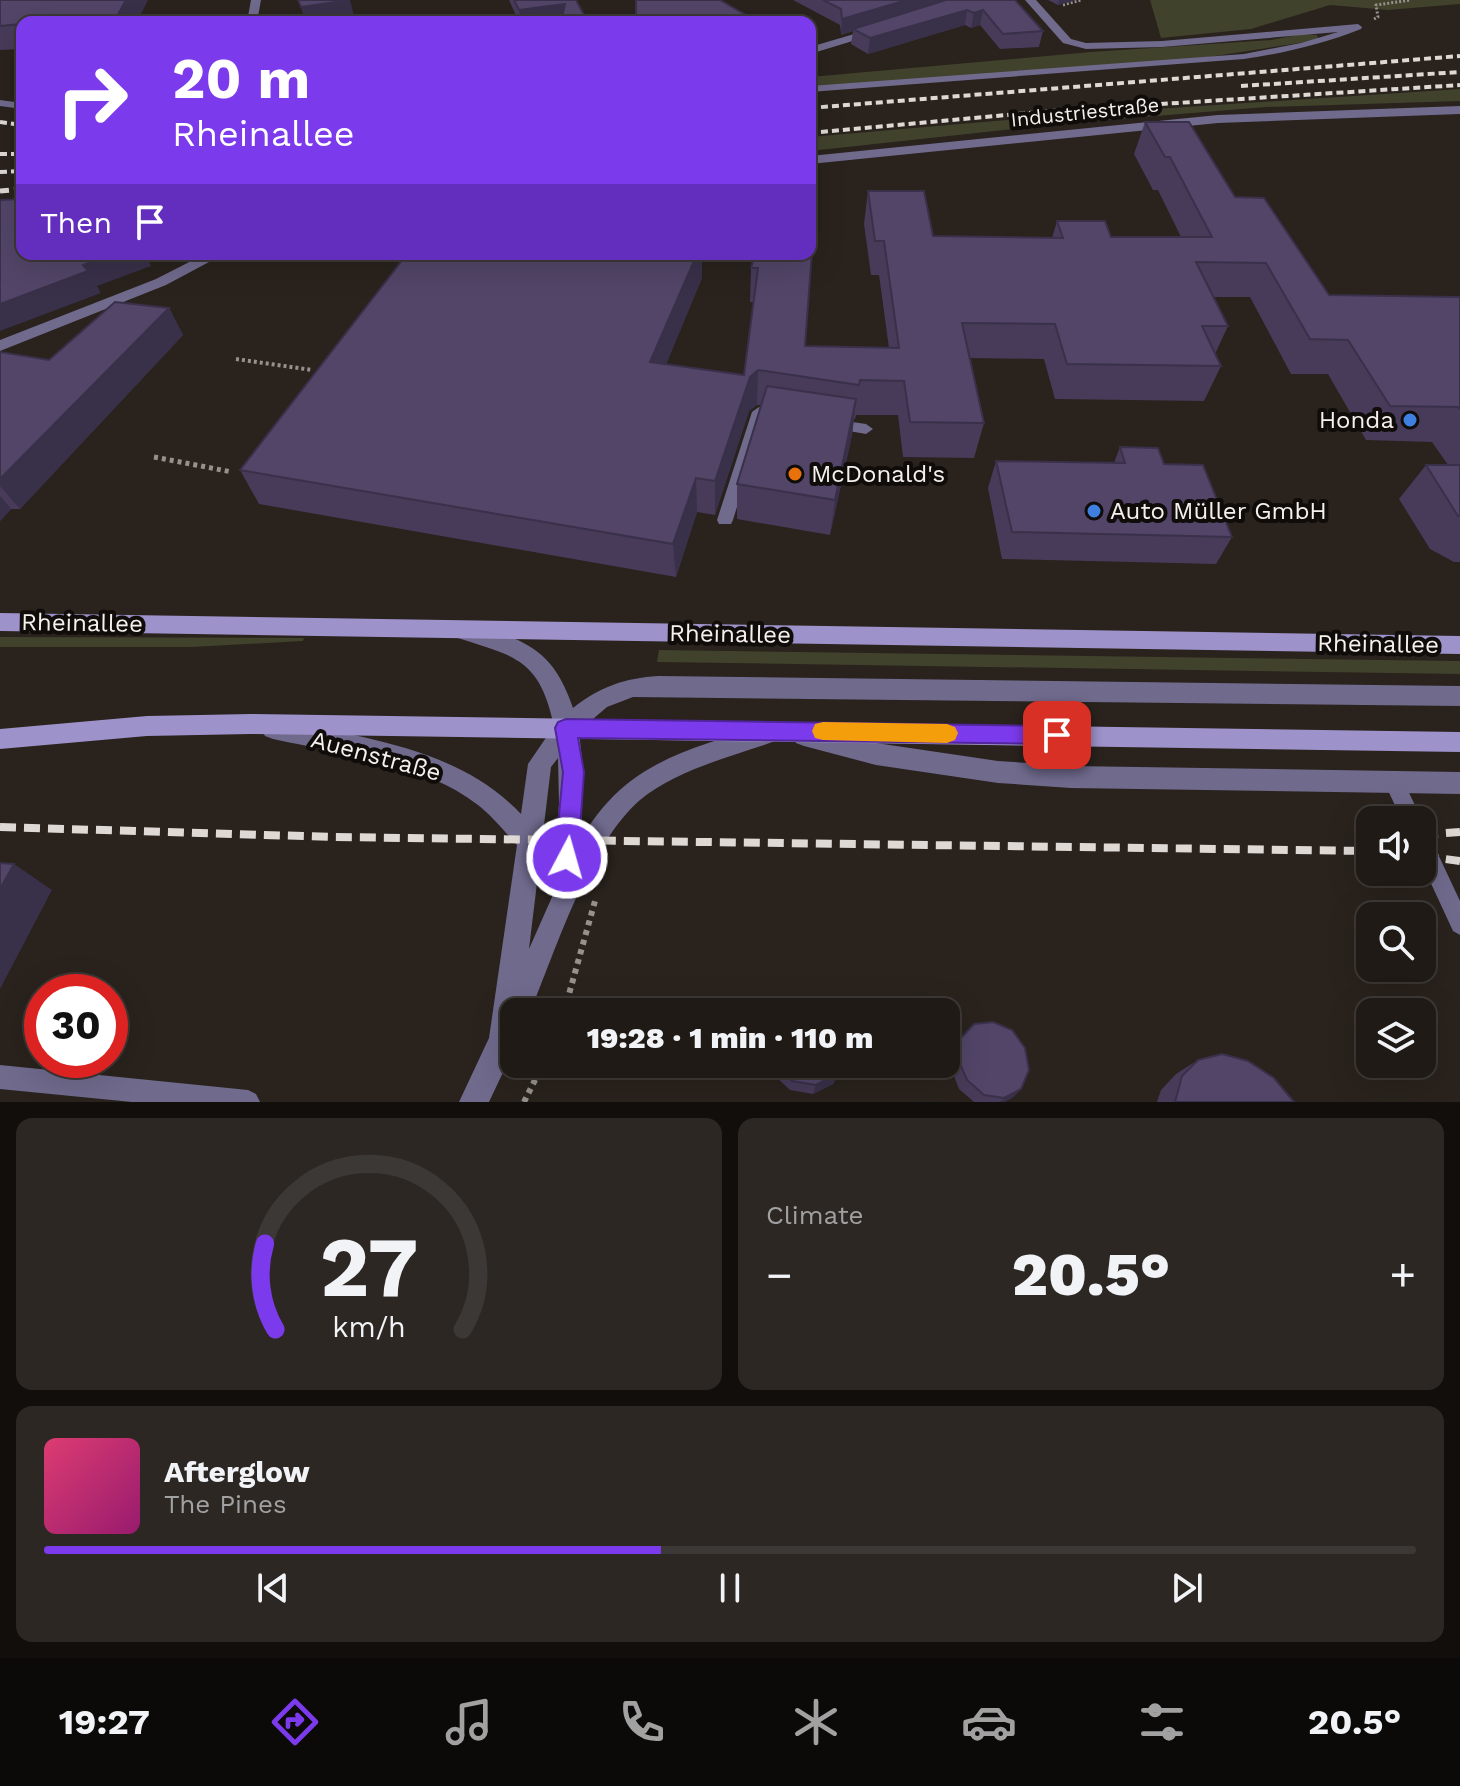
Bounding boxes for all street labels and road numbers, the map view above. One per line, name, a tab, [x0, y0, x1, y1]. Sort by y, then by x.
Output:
street label: Industriestraße	[1010, 92, 1160, 132]
street label: Rheinallee	[21, 608, 143, 638]
street label: Rheinallee	[669, 619, 791, 649]
street label: Rheinallee	[1317, 629, 1439, 659]
street label: Auenstraße	[308, 725, 444, 787]

